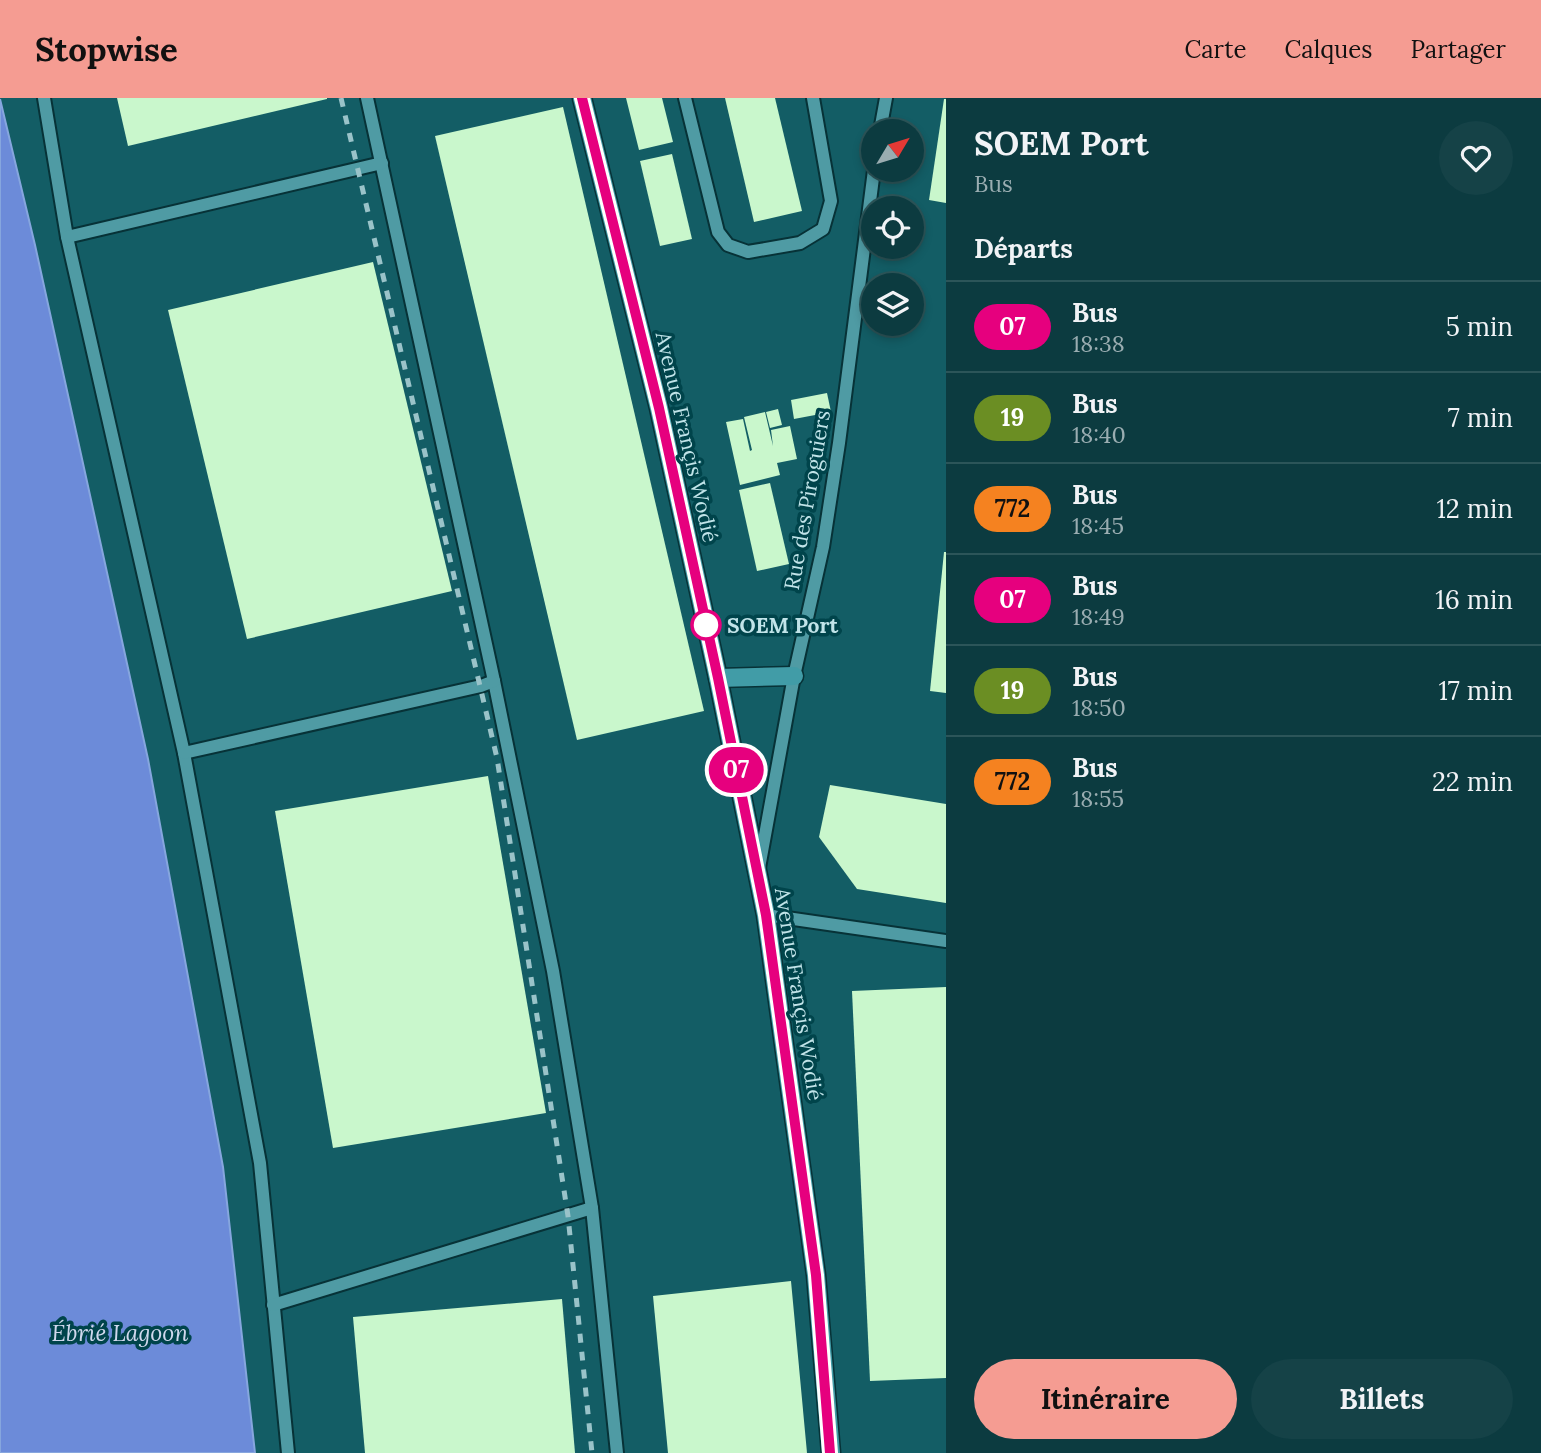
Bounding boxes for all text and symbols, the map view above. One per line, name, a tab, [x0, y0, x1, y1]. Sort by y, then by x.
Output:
text: Stopwise	[35, 28, 178, 70]
text: Carte	[1184, 34, 1246, 65]
text: Calques	[1284, 34, 1372, 65]
text: Partager	[1410, 34, 1506, 65]
north arrow	[861, 119, 924, 182]
map controls	[861, 119, 924, 336]
button: heart	[1439, 121, 1513, 195]
text: SOEM Port	[974, 122, 1149, 164]
text: Bus	[974, 169, 1013, 198]
button: locate	[861, 196, 924, 259]
text: Départs	[974, 232, 1073, 265]
button: layers	[861, 273, 924, 336]
text: Bus	[1072, 296, 1118, 329]
text: 5 min	[1446, 310, 1513, 343]
text: 07	[999, 311, 1026, 342]
street label: Avenue Françis Wodié	[649, 328, 724, 545]
text: 18:38	[1072, 329, 1125, 358]
text: Bus	[1072, 387, 1118, 420]
text: 7 min	[1448, 401, 1513, 434]
text: 19	[1001, 402, 1024, 433]
street label: Rue des Piroguiers	[778, 408, 836, 592]
text: 18:40	[1072, 420, 1126, 449]
text: Bus	[1072, 478, 1118, 511]
text: 12 min	[1436, 492, 1513, 525]
text: 772	[995, 493, 1030, 524]
text: 18:45	[1072, 511, 1124, 540]
text: Bus	[1072, 569, 1118, 602]
text: 16 min	[1435, 583, 1513, 616]
text: 07	[999, 584, 1026, 615]
text: 18:49	[1072, 602, 1125, 631]
marker: SOEM Port	[691, 610, 721, 640]
place label: SOEM Port	[727, 612, 839, 639]
text: Bus	[1072, 660, 1118, 693]
text: 17 min	[1438, 674, 1513, 707]
text: 19	[1001, 675, 1024, 706]
text: 18:50	[1072, 693, 1126, 722]
line badge: 07	[704, 747, 768, 793]
text: Bus	[1072, 751, 1118, 784]
text: 07	[723, 754, 749, 785]
text: 22 min	[1432, 765, 1513, 798]
text: 772	[995, 766, 1030, 797]
text: 18:55	[1072, 784, 1124, 813]
street label: Avenue Françis Wodié	[769, 885, 829, 1102]
water label: Ébrié Lagoon	[52, 1318, 188, 1347]
button: Itinéraire	[974, 1359, 1237, 1439]
button: Billets	[1251, 1359, 1513, 1439]

